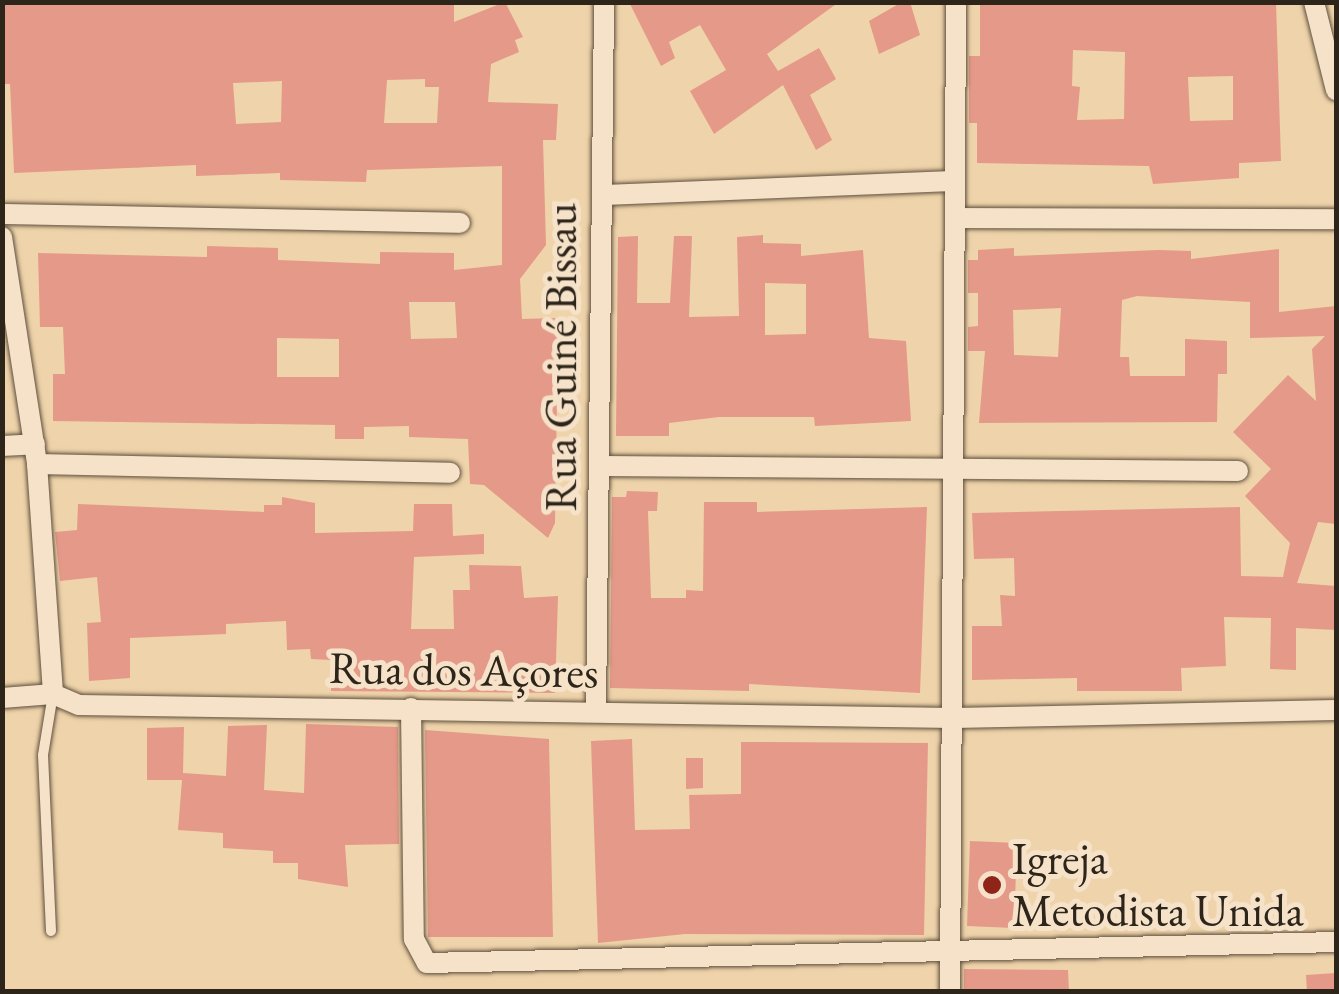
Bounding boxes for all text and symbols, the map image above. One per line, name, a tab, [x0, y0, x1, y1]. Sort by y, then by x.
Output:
street label: Rua Guiné Bissau	[534, 203, 588, 511]
street label: Rua dos Açores	[329, 641, 599, 699]
place label: Igreja Metodista Unida	[1012, 832, 1304, 938]
marker: Igreja Metodista Unida	[981, 874, 1003, 896]

